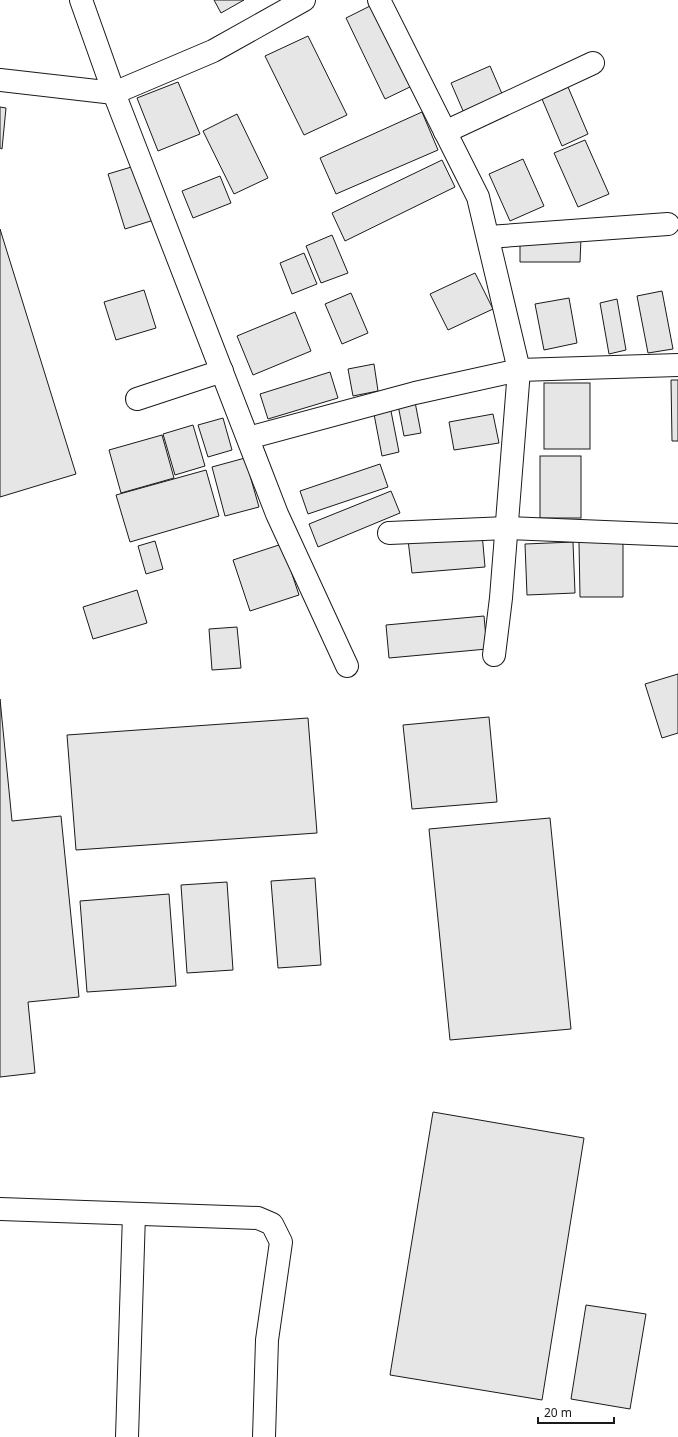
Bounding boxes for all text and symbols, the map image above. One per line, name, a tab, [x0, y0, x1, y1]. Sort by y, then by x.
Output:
scale bar	[538, 1399, 614, 1425]
text: 20 m	[544, 1404, 572, 1421]

